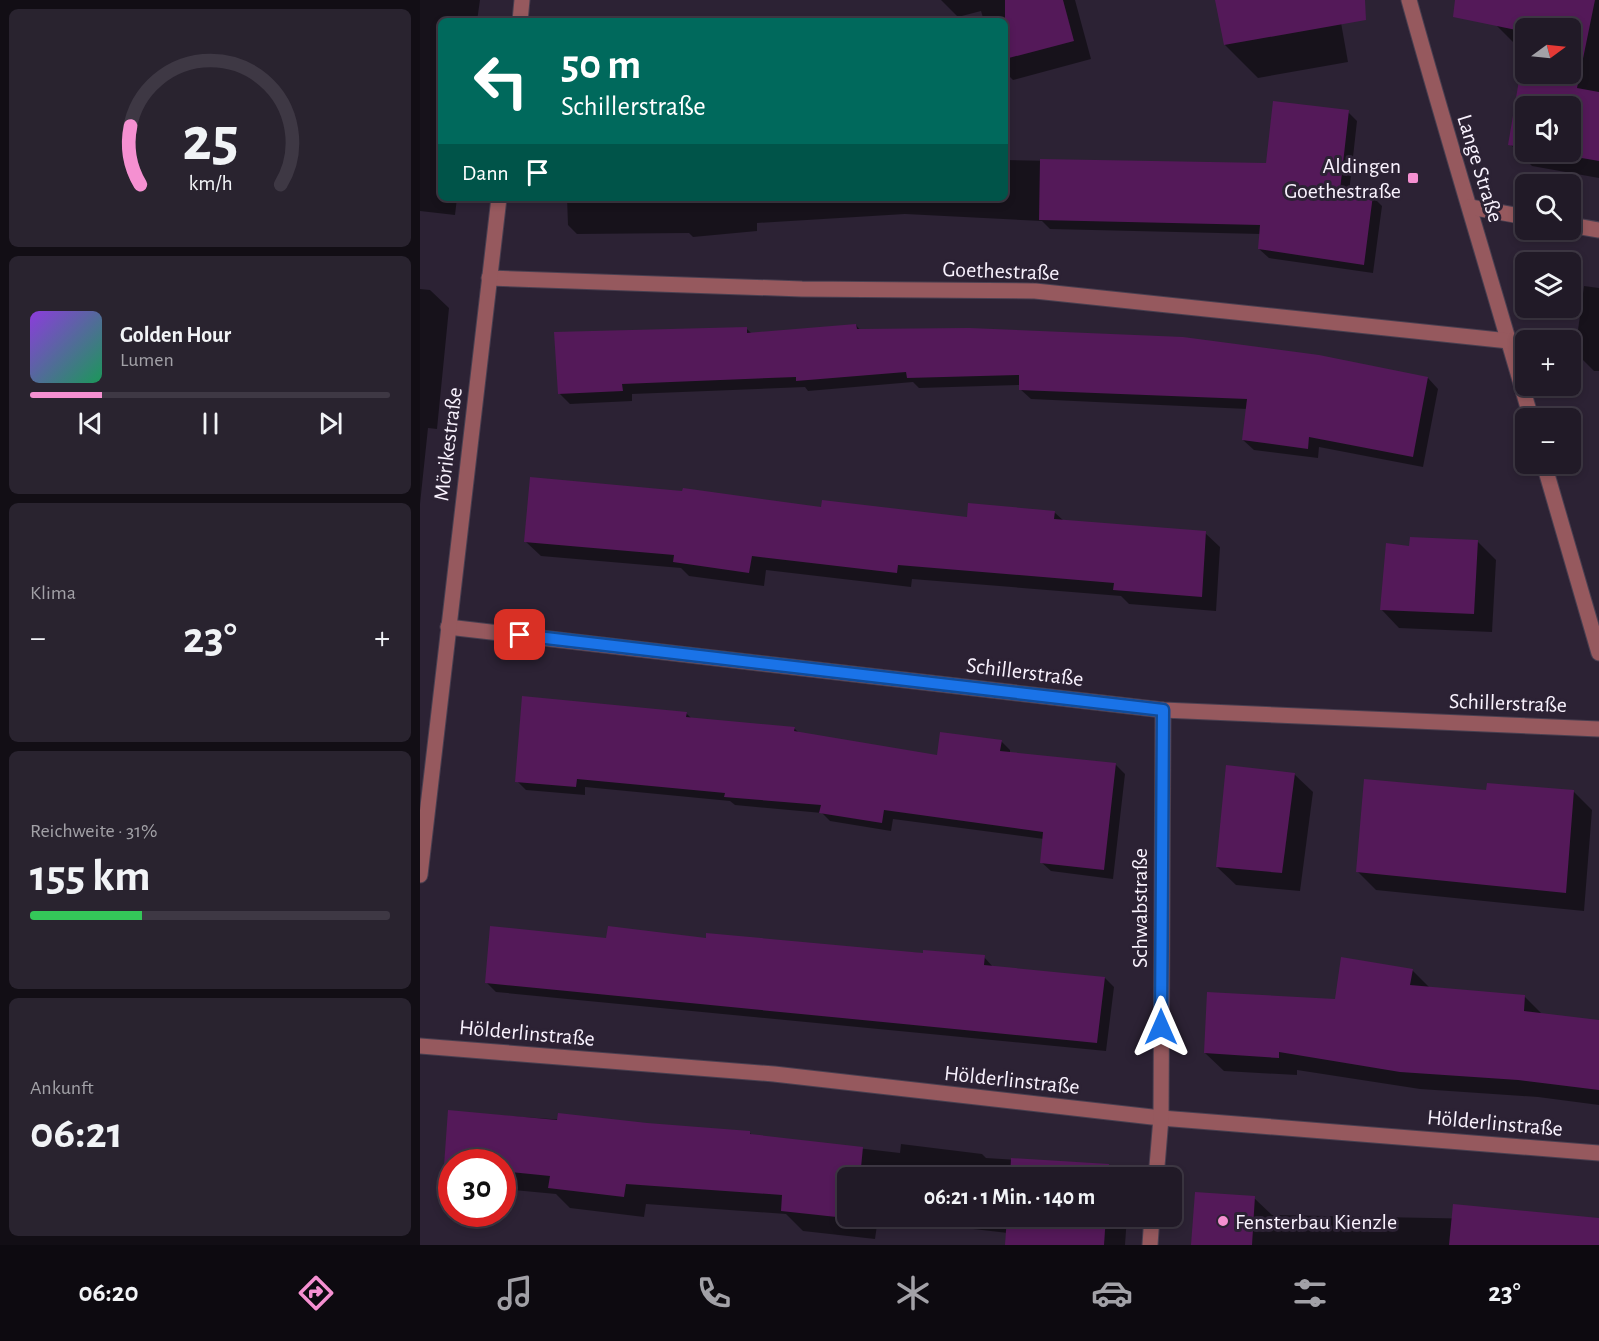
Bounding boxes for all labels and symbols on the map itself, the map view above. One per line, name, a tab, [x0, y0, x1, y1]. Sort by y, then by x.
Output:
north arrow	[1515, 18, 1581, 84]
street label: Lange Straße	[1453, 112, 1507, 225]
place label: Aldingen Goethestraße	[1284, 155, 1401, 202]
marker: Aldingen Goethestraße	[1406, 171, 1420, 185]
street label: Goethestraße	[942, 258, 1060, 284]
street label: Mörikestraße	[430, 386, 466, 502]
pin	[494, 609, 545, 660]
street label: Schillerstraße	[965, 654, 1085, 690]
street label: Schillerstraße	[1449, 690, 1567, 716]
street label: Schwabstraße	[1129, 848, 1151, 968]
position arrow	[1129, 995, 1193, 1059]
street label: Hölderlinstraße	[458, 1016, 596, 1050]
street label: Hölderlinstraße	[943, 1062, 1081, 1098]
street label: Hölderlinstraße	[1426, 1106, 1564, 1140]
speed limit sign: 30	[438, 1149, 516, 1227]
place label: Fensterbau Kienzle	[1235, 1211, 1397, 1233]
marker: Fensterbau Kienzle	[1216, 1214, 1230, 1228]

